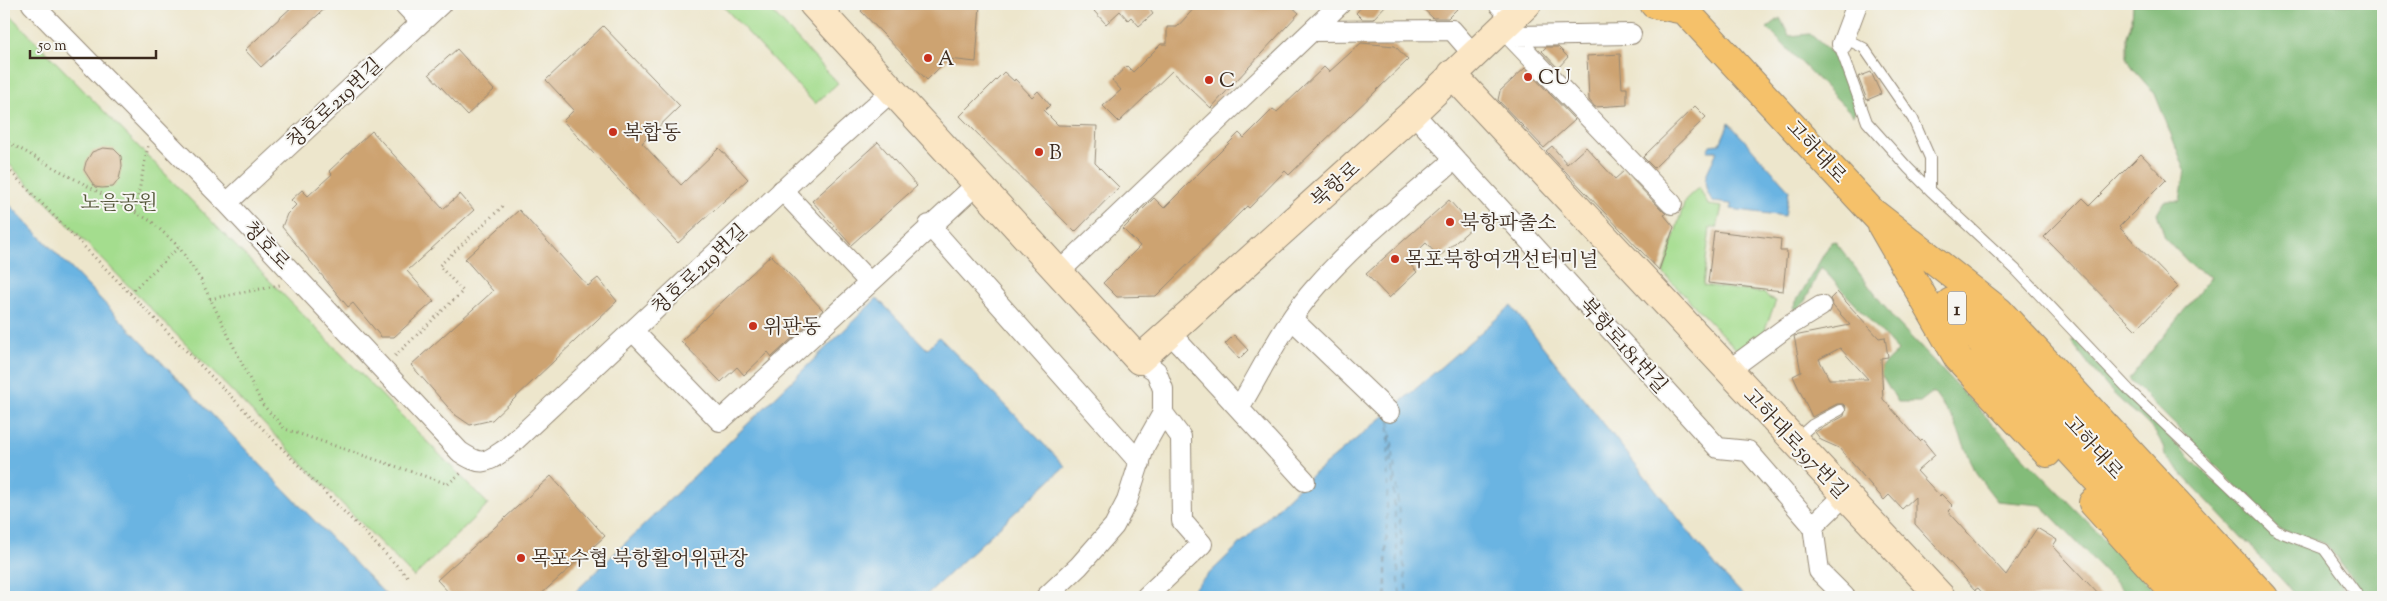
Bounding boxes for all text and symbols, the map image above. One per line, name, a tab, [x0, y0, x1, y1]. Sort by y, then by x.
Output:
scale bar	[30, 28, 156, 60]
text: 50 m	[37, 36, 67, 57]
place label: A	[938, 46, 954, 75]
marker: A	[922, 52, 934, 64]
street label: 청호로219번길	[281, 53, 390, 157]
place label: CU	[1538, 65, 1570, 94]
place label: C	[1219, 68, 1235, 97]
marker: CU	[1522, 71, 1534, 83]
marker: C	[1203, 74, 1215, 86]
street label: 고하대로	[1778, 115, 1852, 191]
place label: 복합동	[623, 120, 681, 149]
marker: 복합동	[607, 126, 619, 138]
place label: B	[1049, 140, 1062, 169]
marker: B	[1033, 146, 1045, 158]
street label: 북항로	[1305, 156, 1368, 216]
park label: 노을공원	[80, 190, 158, 219]
place label: 북항파출소	[1460, 210, 1557, 239]
street label: 청호로	[235, 216, 296, 278]
marker: 북항파출소	[1444, 216, 1456, 228]
street label: 청호로219번길	[646, 219, 755, 323]
place label: 목포북항여객선터미널	[1405, 247, 1598, 276]
marker: 목포북항여객선터미널	[1389, 253, 1401, 265]
street label: 북항로181번길	[1571, 292, 1673, 401]
road number: 1	[1948, 292, 1966, 324]
place label: 위판동	[763, 314, 821, 343]
marker: 위판동	[747, 320, 759, 332]
street label: 고하대로597번길	[1735, 383, 1853, 507]
street label: 고하대로	[2056, 410, 2129, 487]
place label: 목포수협 북항활어위판장	[531, 546, 748, 575]
marker: 목포수협 북항활어위판장	[515, 552, 527, 564]

